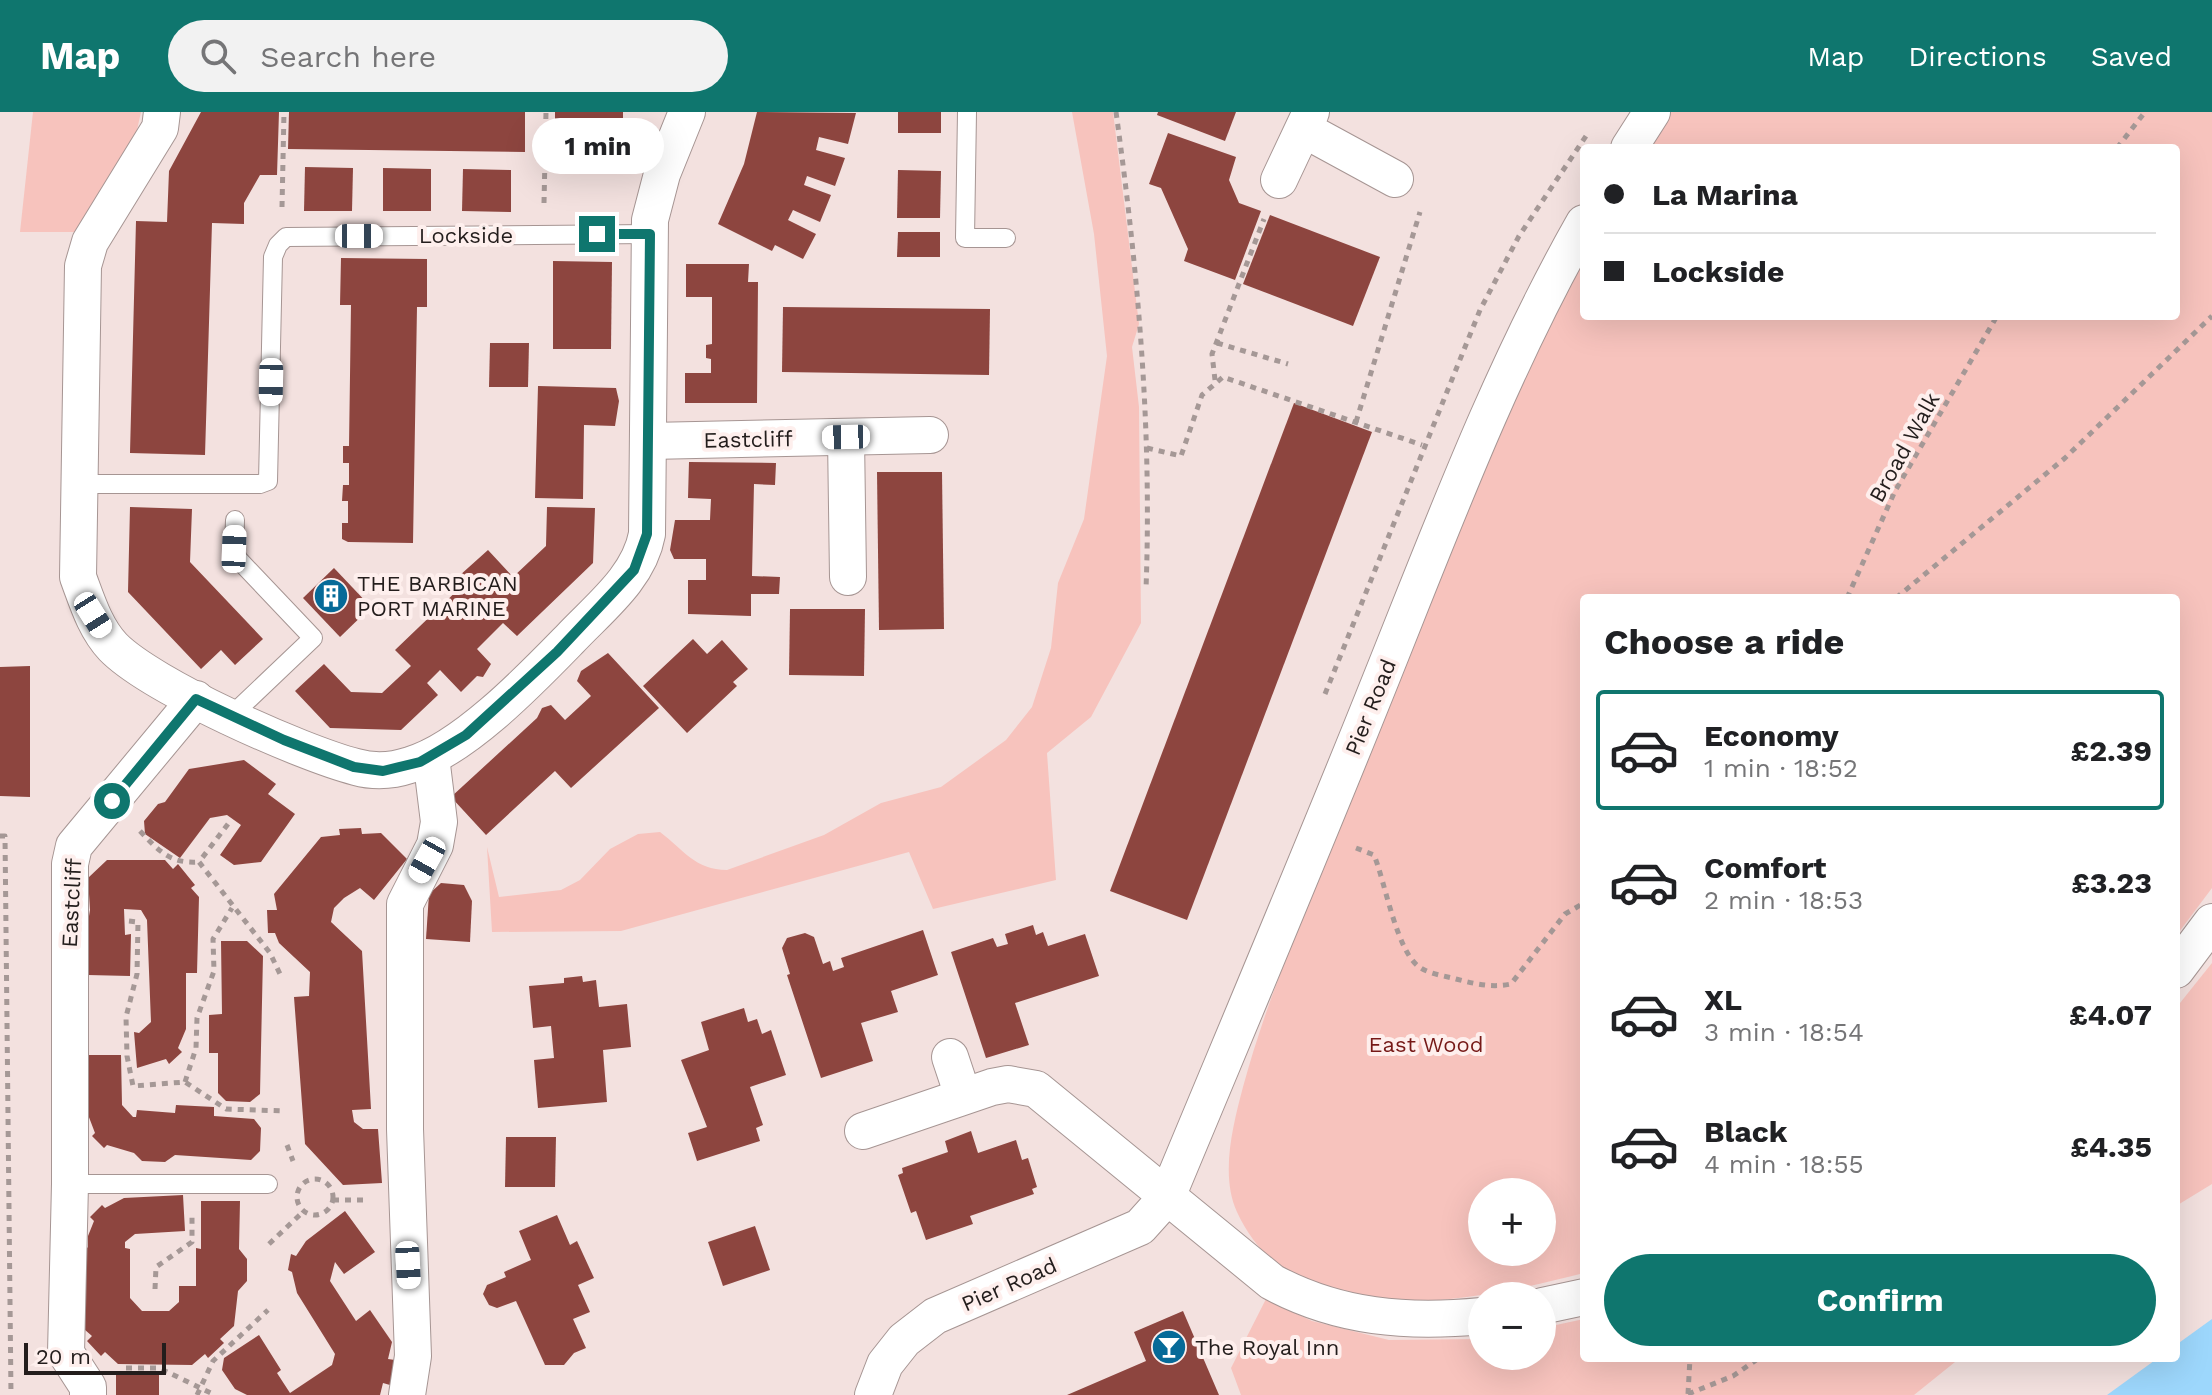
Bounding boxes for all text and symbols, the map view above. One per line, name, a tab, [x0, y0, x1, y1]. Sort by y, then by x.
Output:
search box	[168, 20, 728, 92]
text: Map	[40, 34, 120, 78]
icon: search	[196, 34, 240, 78]
text: Search here	[260, 39, 436, 74]
text: Map	[1807, 40, 1864, 73]
text: Directions	[1908, 40, 2047, 73]
text: Saved	[2091, 40, 2172, 73]
callout: 1 min	[531, 118, 663, 174]
text: 1 min	[565, 131, 631, 161]
text: La Marina	[1652, 177, 1798, 212]
route end	[579, 216, 615, 252]
street label: Lockside	[419, 223, 513, 248]
car	[335, 224, 383, 248]
text: Lockside	[1652, 254, 1784, 289]
car	[259, 358, 283, 406]
street label: Broad Walk	[1864, 388, 1945, 506]
car	[822, 425, 870, 449]
street label: Eastcliff	[703, 426, 794, 453]
car	[221, 525, 247, 573]
place label: THE BARBICAN PORT MARINE	[357, 571, 518, 621]
building icon: THE BARBICAN PORT MARINE	[312, 577, 350, 615]
car	[70, 588, 116, 642]
text: Choose a ride	[1604, 621, 1844, 663]
street label: Pier Road	[1340, 655, 1401, 759]
icon: car	[1608, 714, 1680, 786]
text: Economy	[1704, 718, 1839, 753]
text: £2.39	[2071, 733, 2152, 768]
text: 1 min · 18:52	[1704, 753, 1858, 783]
route start	[94, 783, 130, 819]
car	[405, 833, 449, 887]
icon: car	[1608, 846, 1680, 918]
text: Comfort	[1704, 850, 1826, 885]
street label: Eastcliff	[57, 857, 86, 948]
text: £3.23	[2071, 865, 2152, 900]
text: 2 min · 18:53	[1704, 885, 1863, 915]
icon: car	[1608, 978, 1680, 1050]
text: XL	[1704, 982, 1742, 1017]
text: £4.07	[2069, 997, 2152, 1032]
text: 3 min · 18:54	[1704, 1017, 1864, 1047]
park label: East Wood	[1369, 1032, 1483, 1057]
icon: car	[1608, 1110, 1680, 1182]
text: Black	[1704, 1114, 1788, 1149]
text: £4.35	[2070, 1129, 2152, 1164]
text: 4 min · 18:55	[1704, 1149, 1864, 1179]
map controls	[1468, 1178, 1556, 1370]
button: +	[1468, 1178, 1556, 1266]
car	[395, 1240, 421, 1290]
street label: Pier Road	[958, 1252, 1061, 1317]
button: Confirm	[1604, 1254, 2156, 1346]
button: −	[1468, 1282, 1556, 1370]
bar icon: The Royal Inn	[1150, 1328, 1188, 1366]
place label: The Royal Inn	[1195, 1335, 1339, 1360]
scale bar	[24, 1339, 166, 1375]
text: 20 m	[36, 1344, 91, 1369]

